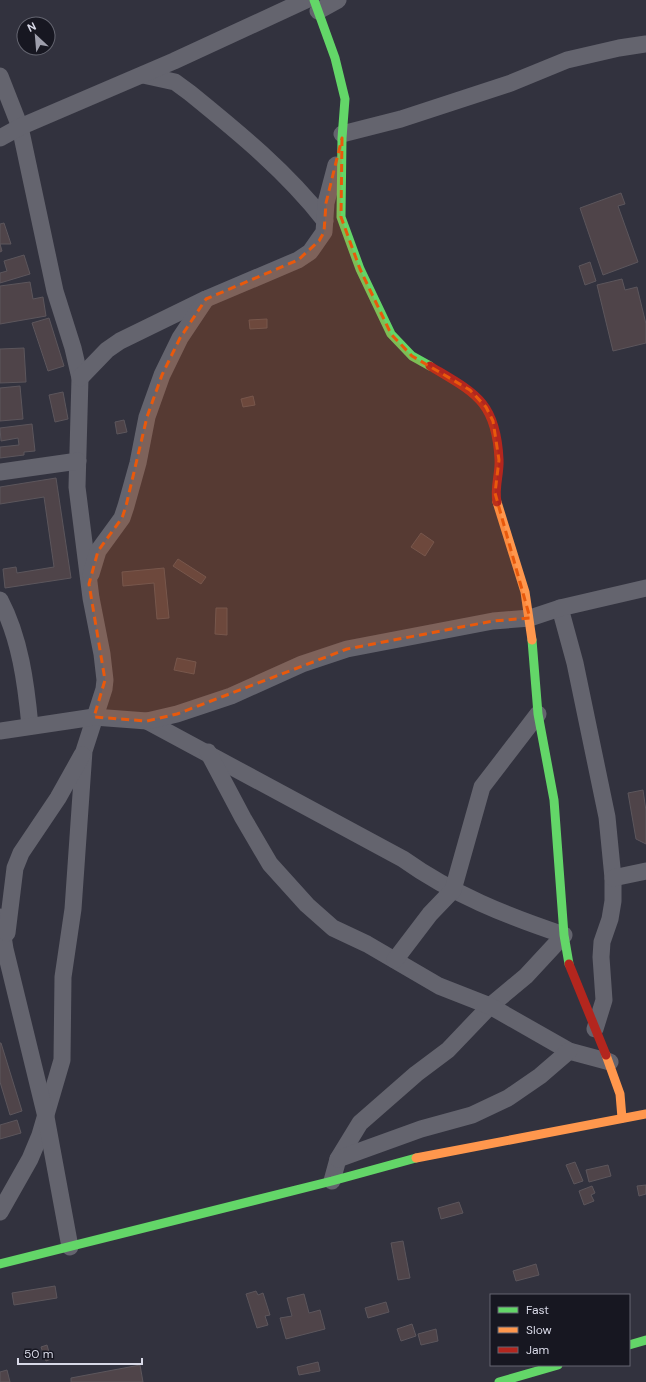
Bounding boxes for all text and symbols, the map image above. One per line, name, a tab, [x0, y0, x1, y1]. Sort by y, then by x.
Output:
north arrow	[16, 16, 56, 56]
text: N	[25, 19, 38, 35]
legend	[490, 1294, 630, 1366]
text: Fast	[526, 1302, 549, 1318]
text: Slow	[526, 1322, 552, 1338]
scale bar	[18, 1340, 142, 1366]
text: Jam	[526, 1342, 549, 1358]
text: 50 m	[24, 1346, 53, 1362]

